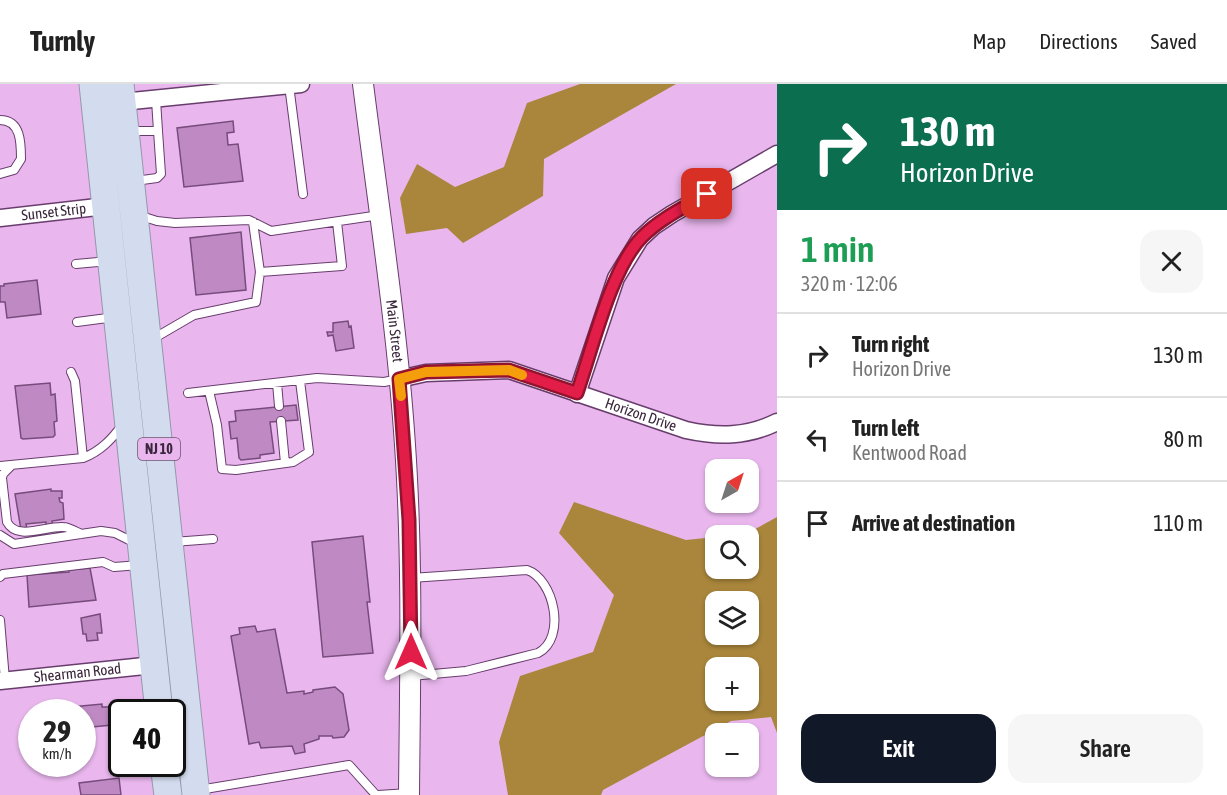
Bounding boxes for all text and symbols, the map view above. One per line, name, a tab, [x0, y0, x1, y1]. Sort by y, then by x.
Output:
text: Turnly	[30, 25, 95, 57]
text: Map	[972, 29, 1006, 53]
text: Directions	[1039, 29, 1118, 53]
text: Saved	[1151, 29, 1197, 53]
text: 130 m	[900, 107, 995, 155]
icon: right	[801, 108, 879, 186]
text: Horizon Drive	[900, 157, 1034, 188]
pin	[681, 168, 732, 219]
icon: arrive	[690, 177, 723, 210]
street label: Sunset Strip	[20, 199, 87, 224]
text: 1 min	[801, 228, 875, 270]
button: close	[1140, 230, 1203, 293]
text: 320 m · 12:06	[801, 272, 898, 295]
street label: Main Street	[383, 299, 407, 363]
text: Turn right	[852, 331, 929, 357]
icon: right	[801, 339, 834, 372]
text: 130 m	[1153, 342, 1203, 368]
text: Horizon Drive	[852, 357, 951, 380]
street label: Horizon Drive	[603, 394, 679, 434]
text: Turn left	[852, 415, 919, 441]
icon: left	[801, 423, 834, 456]
text: 80 m	[1163, 426, 1203, 452]
road number: NJ 10	[138, 438, 180, 460]
text: Kentwood Road	[852, 441, 967, 464]
north arrow	[705, 459, 759, 513]
map controls	[705, 459, 759, 777]
icon: arrive	[801, 507, 834, 540]
text: Arrive at destination	[852, 510, 1015, 536]
text: 110 m	[1153, 510, 1203, 536]
button: search	[705, 525, 759, 579]
button: layers	[705, 591, 759, 645]
position arrow	[379, 620, 443, 684]
button: +	[705, 657, 759, 711]
street label: Shearman Road	[33, 659, 122, 685]
speed limit sign: 40	[108, 699, 186, 777]
text: 29	[43, 714, 71, 748]
button: Exit	[801, 714, 996, 783]
button: Share	[1008, 714, 1203, 783]
button: −	[705, 723, 759, 777]
text: km/h	[42, 745, 72, 762]

